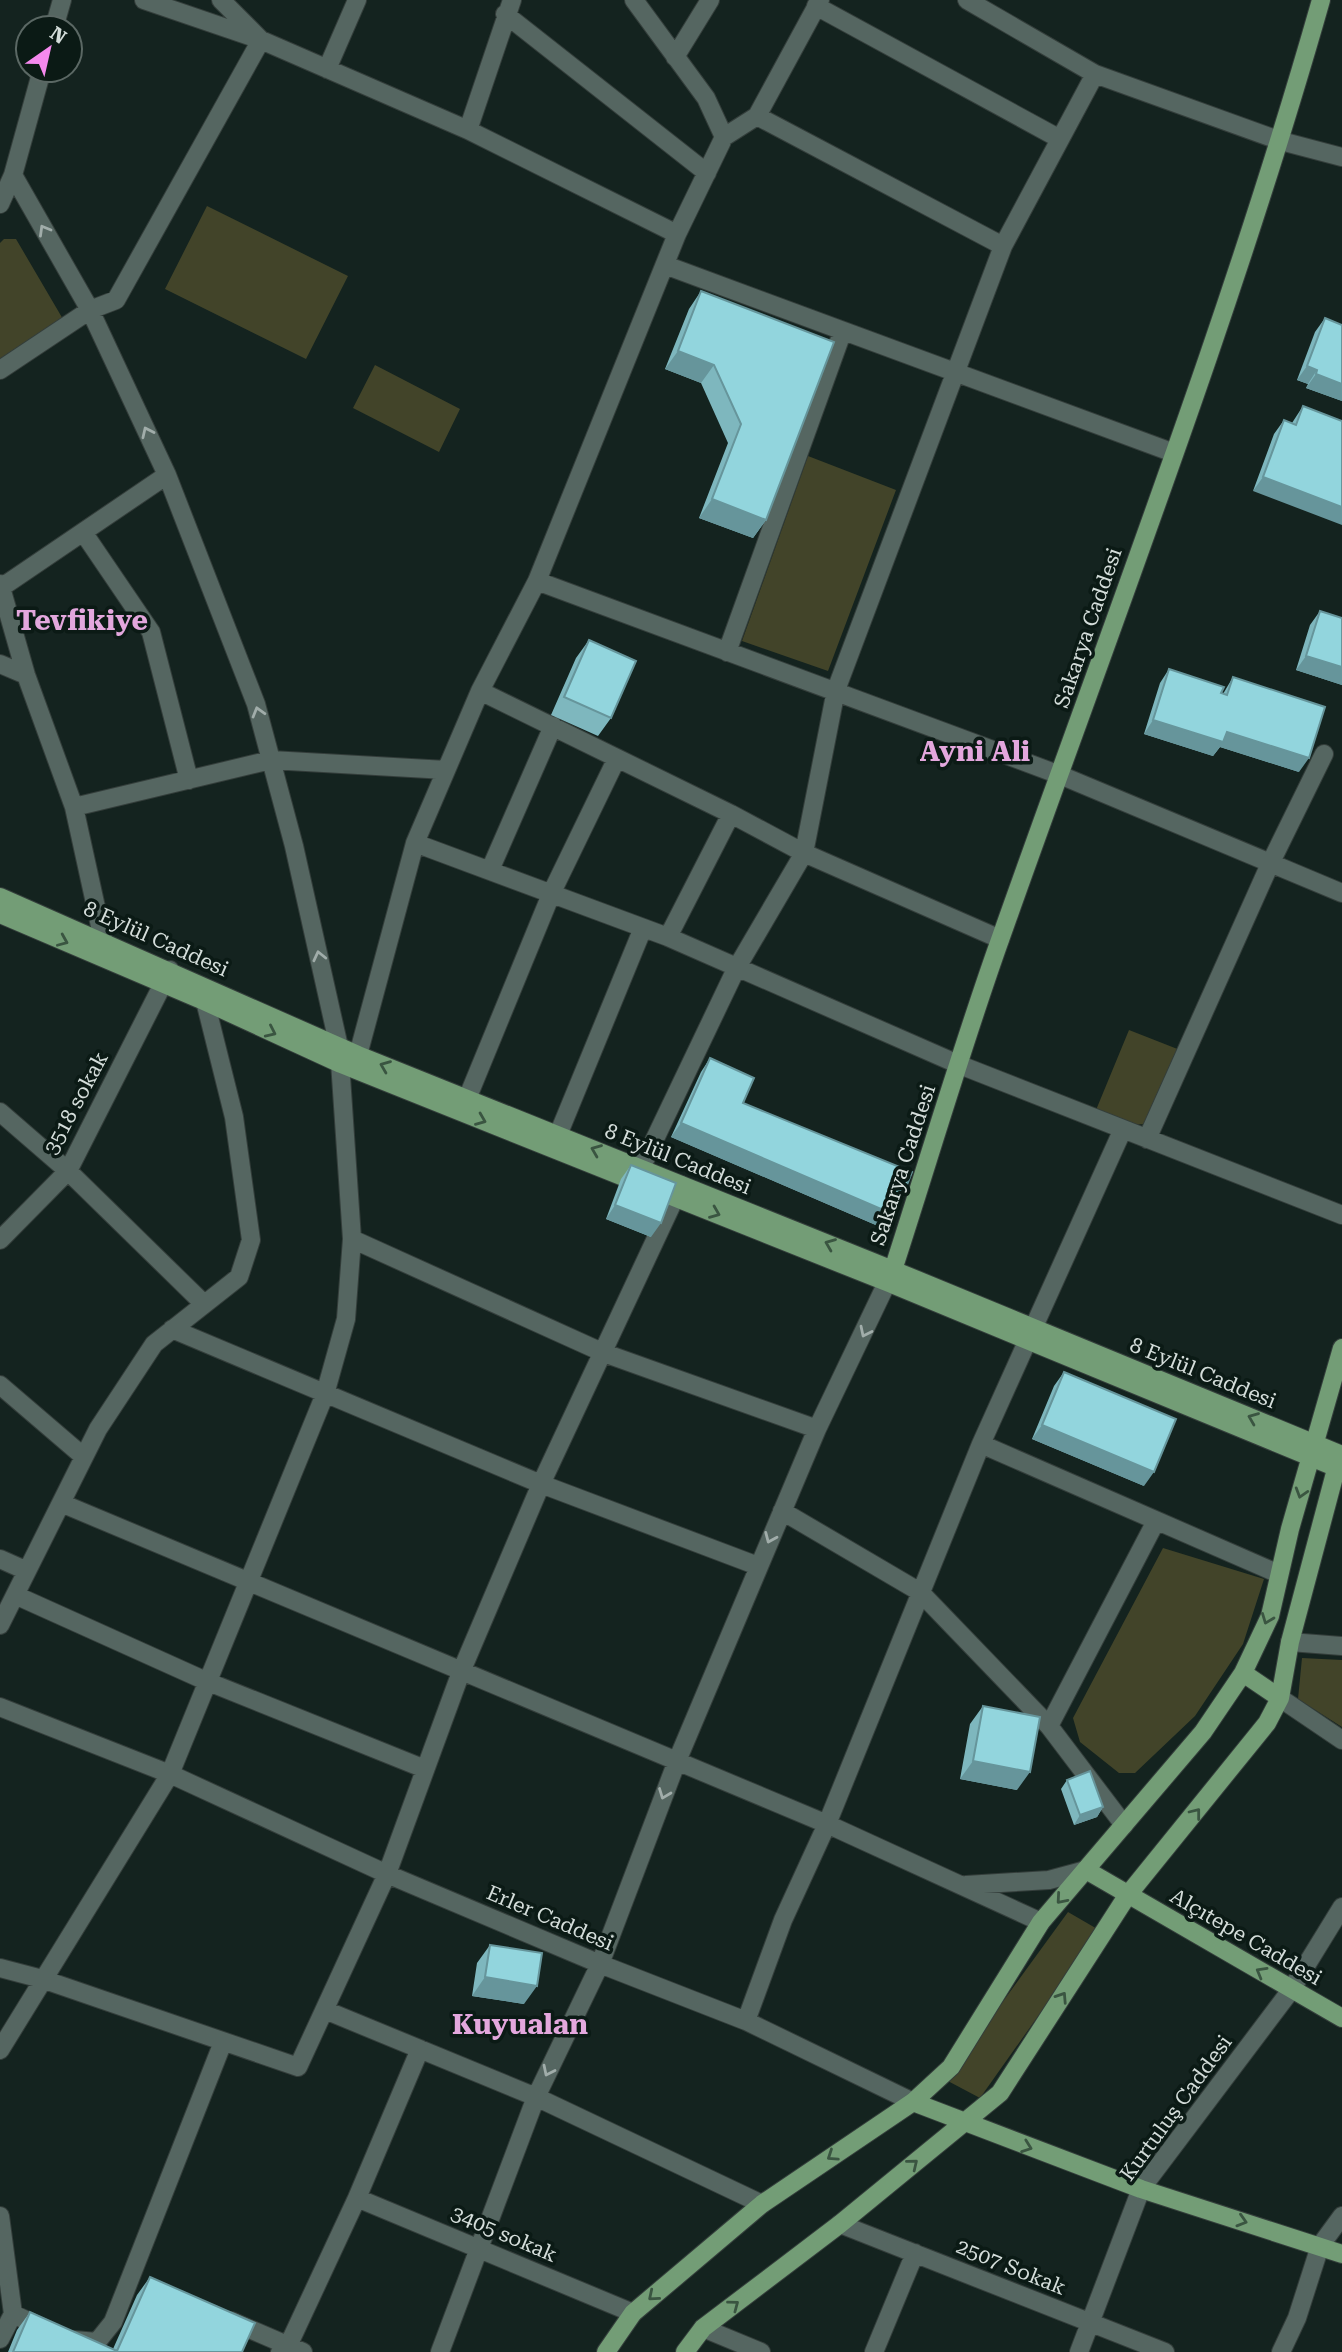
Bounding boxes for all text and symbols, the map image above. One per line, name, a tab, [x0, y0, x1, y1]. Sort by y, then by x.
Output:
north arrow	[14, 14, 84, 84]
text: N	[46, 22, 71, 49]
one-way arrow	[39, 224, 52, 237]
one-way arrow	[141, 427, 155, 439]
street label: Sakarya Caddesi	[1049, 545, 1127, 711]
district label: Tevfikiye	[16, 604, 148, 637]
one-way arrow	[251, 706, 266, 718]
district label: Ayni Ali	[920, 735, 1030, 768]
street label: 8 Eylül Caddesi	[80, 896, 232, 982]
one-way arrow	[56, 933, 68, 947]
one-way arrow	[312, 951, 327, 963]
one-way arrow	[264, 1024, 276, 1038]
street label: 3518 sokak	[39, 1048, 113, 1158]
one-way arrow	[379, 1060, 391, 1074]
street label: Sakarya Caddesi	[866, 1081, 940, 1248]
one-way arrow	[474, 1112, 486, 1126]
street label: 8 Eylül Caddesi	[601, 1119, 755, 1199]
one-way arrow	[590, 1145, 602, 1159]
one-way arrow	[708, 1205, 720, 1219]
one-way arrow	[824, 1239, 836, 1253]
one-way arrow	[859, 1325, 873, 1337]
street label: 8 Eylül Caddesi	[1126, 1333, 1280, 1413]
one-way arrow	[1248, 1412, 1260, 1426]
one-way arrow	[1294, 1487, 1309, 1499]
one-way arrow	[764, 1531, 778, 1543]
one-way arrow	[1262, 1612, 1276, 1624]
one-way arrow	[659, 1787, 673, 1799]
one-way arrow	[1188, 1809, 1200, 1822]
street label: Erler Caddesi	[483, 1880, 617, 1956]
street label: Alçıtepe Caddesi	[1166, 1884, 1326, 1990]
one-way arrow	[1057, 1891, 1069, 1904]
one-way arrow	[1256, 1967, 1268, 1980]
one-way arrow	[1054, 1992, 1067, 2005]
district label: Kuyualan	[452, 2008, 588, 2041]
street label: Kurtuluş Caddesi	[1115, 2030, 1237, 2185]
one-way arrow	[542, 2064, 556, 2076]
one-way arrow	[1020, 2139, 1032, 2153]
one-way arrow	[827, 2148, 840, 2161]
one-way arrow	[905, 2160, 917, 2173]
street label: 3405 sokak	[448, 2201, 560, 2267]
one-way arrow	[1235, 2213, 1247, 2228]
street label: 2507 Sokak	[953, 2234, 1069, 2300]
one-way arrow	[648, 2288, 661, 2300]
one-way arrow	[726, 2300, 738, 2313]

